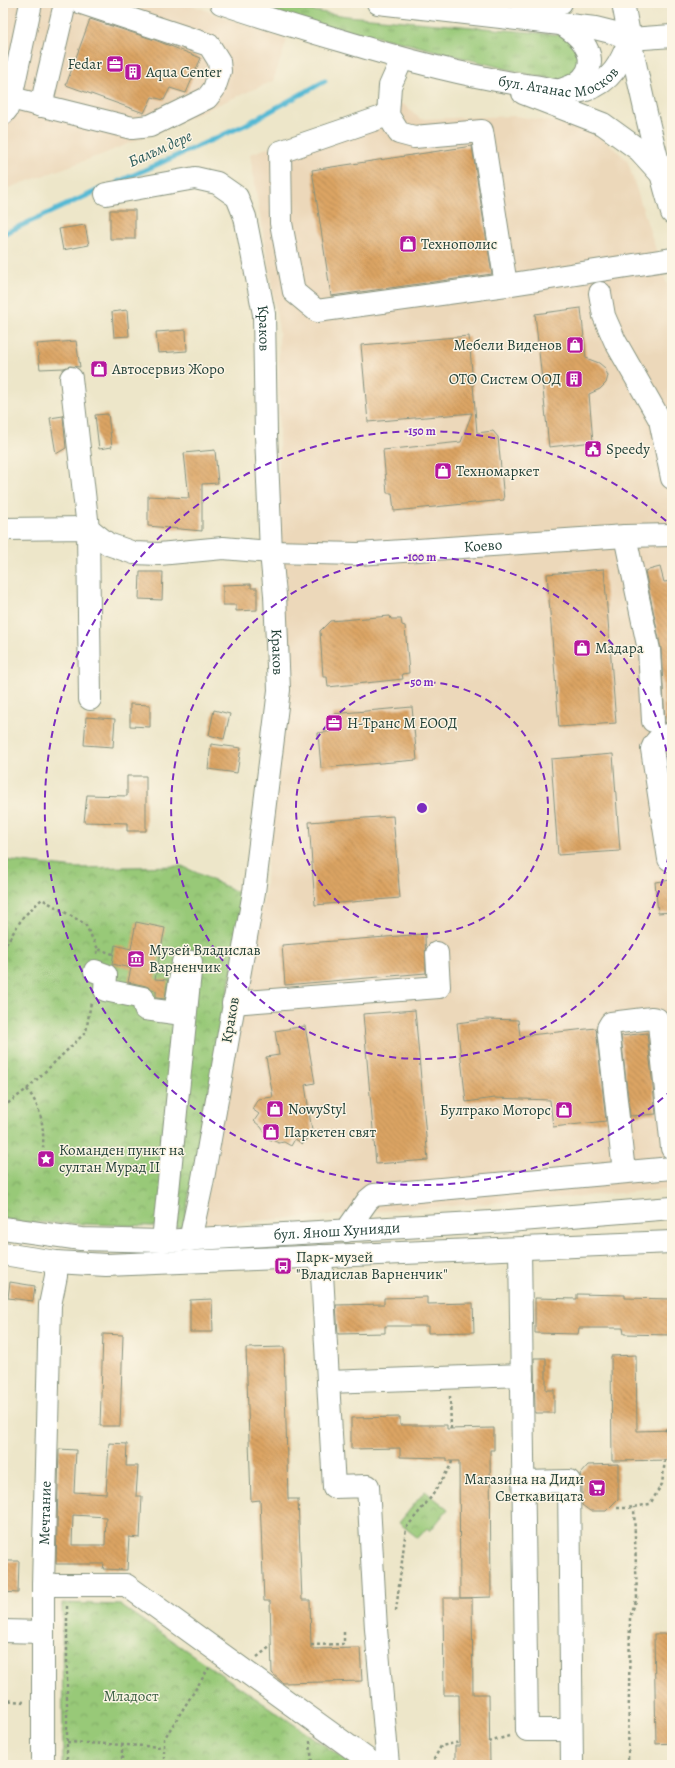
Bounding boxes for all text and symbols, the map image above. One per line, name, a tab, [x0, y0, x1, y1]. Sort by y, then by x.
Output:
place label: Fedar	[67, 54, 102, 74]
office icon: Fedar	[105, 54, 125, 74]
building icon: Aqua Center	[123, 62, 143, 82]
place label: Aqua Center	[145, 62, 222, 82]
street label: бул. Атанас Москов	[497, 63, 623, 102]
water label: Балъм дере	[125, 125, 196, 173]
shop icon: Технополис	[398, 234, 418, 254]
place label: Технополис	[421, 234, 497, 254]
street label: Краков	[252, 303, 275, 352]
place label: Мебели Виденов	[454, 335, 562, 355]
shop icon: Мебели Виденов	[565, 335, 585, 355]
shop icon: Автосервиз Жоро	[89, 359, 109, 379]
place label: Автосервиз Жоро	[111, 359, 224, 379]
place label: ОТО Систем ООД	[449, 369, 561, 389]
building icon: ОТО Систем ООД	[564, 369, 584, 389]
text: 150 m	[408, 423, 436, 439]
public building icon: Speedy	[583, 439, 603, 459]
place label: Speedy	[606, 439, 650, 459]
shop icon: Техномаркет	[433, 461, 453, 481]
place label: Техномаркет	[456, 461, 540, 481]
street label: Коево	[463, 534, 503, 557]
text: 100 m	[408, 549, 436, 565]
street label: Краков	[266, 628, 288, 675]
shop icon: Мадара	[572, 638, 592, 658]
place label: Мадара	[595, 638, 644, 658]
text: 50 m	[410, 674, 434, 690]
office icon: Н-Транс М ЕООД	[324, 713, 344, 733]
place label: Н-Транс М ЕООД	[347, 713, 457, 733]
centre of rings	[415, 801, 429, 815]
place label: Музей Владислав Варненчик	[149, 940, 261, 977]
museum icon: Музей Владислав Варненчик	[126, 949, 146, 969]
street label: Краков	[216, 995, 244, 1045]
shop icon: NowyStyl	[265, 1099, 285, 1119]
place label: NowyStyl	[288, 1099, 346, 1119]
place label: Бултрако Моторс	[440, 1100, 551, 1120]
shop icon: Бултрако Моторс	[554, 1100, 574, 1120]
shop icon: Паркетен свят	[261, 1122, 281, 1142]
place label: Паркетен свят	[284, 1122, 377, 1142]
place label: Команден пункт на султан Мурад II	[59, 1140, 185, 1177]
place icon: Команден пункт на султан Мурад II	[36, 1149, 56, 1169]
street label: бул. Янош Хунияди	[273, 1217, 401, 1245]
place label: Парк-музей "Владислав Варненчик"	[296, 1247, 448, 1284]
bus stop icon: Парк-музей "Владислав Варненчик"	[273, 1256, 293, 1276]
place label: Магазина на Диди Светкавицата	[464, 1469, 584, 1506]
supermarket icon: Магазина на Диди Светкавицата	[587, 1478, 607, 1498]
street label: Мечтание	[34, 1480, 56, 1545]
park label: Младост	[103, 1686, 159, 1706]

